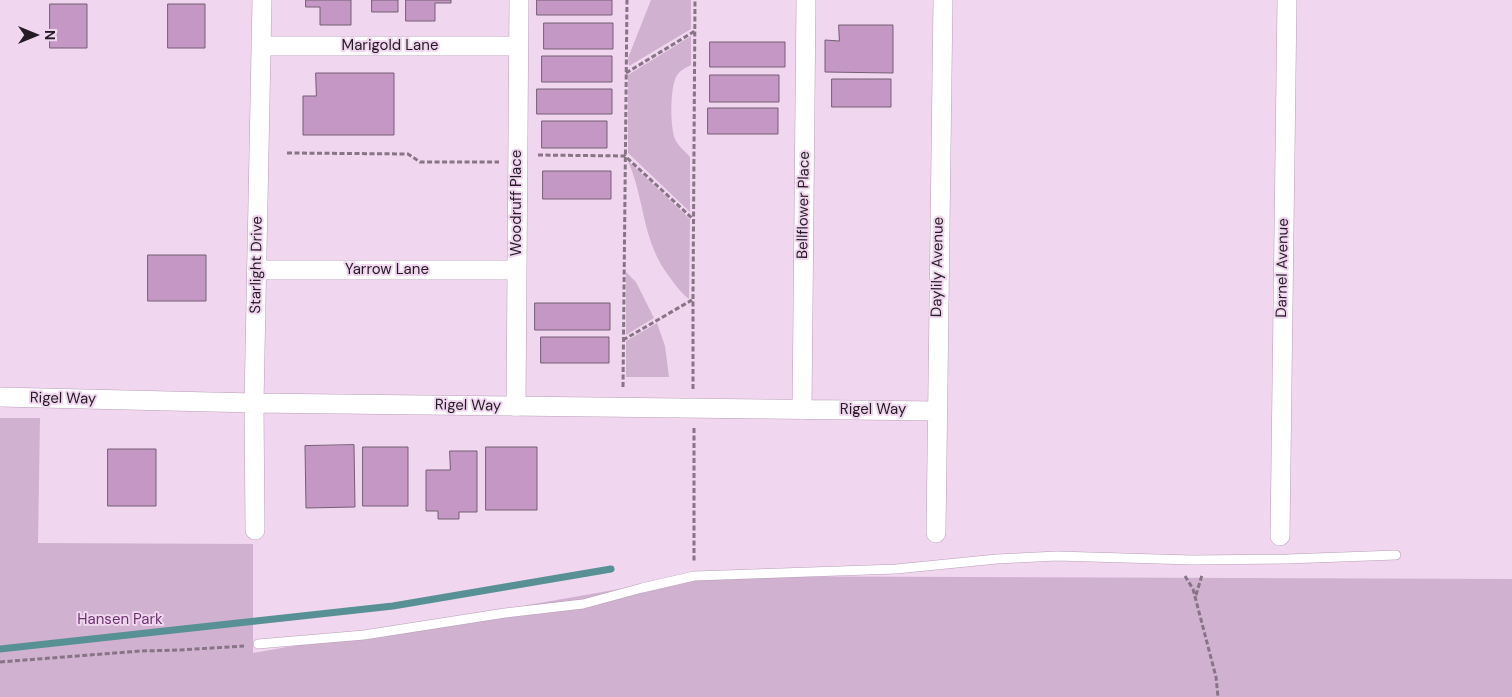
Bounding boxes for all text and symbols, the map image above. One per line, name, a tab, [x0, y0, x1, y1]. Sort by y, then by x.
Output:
north arrow	[10, 10, 60, 60]
text: N	[41, 30, 59, 40]
street label: Marigold Lane	[342, 37, 438, 55]
street label: Woodruff Place	[508, 150, 526, 256]
street label: Bellflower Place	[794, 151, 814, 259]
street label: Starlight Drive	[247, 216, 267, 314]
street label: Daylily Avenue	[928, 217, 948, 317]
street label: Darnel Avenue	[1273, 218, 1293, 318]
street label: Yarrow Lane	[345, 261, 429, 279]
street label: Rigel Way	[30, 389, 96, 409]
street label: Rigel Way	[435, 396, 501, 416]
street label: Rigel Way	[840, 401, 906, 419]
park label: Hansen Park	[77, 611, 163, 629]

